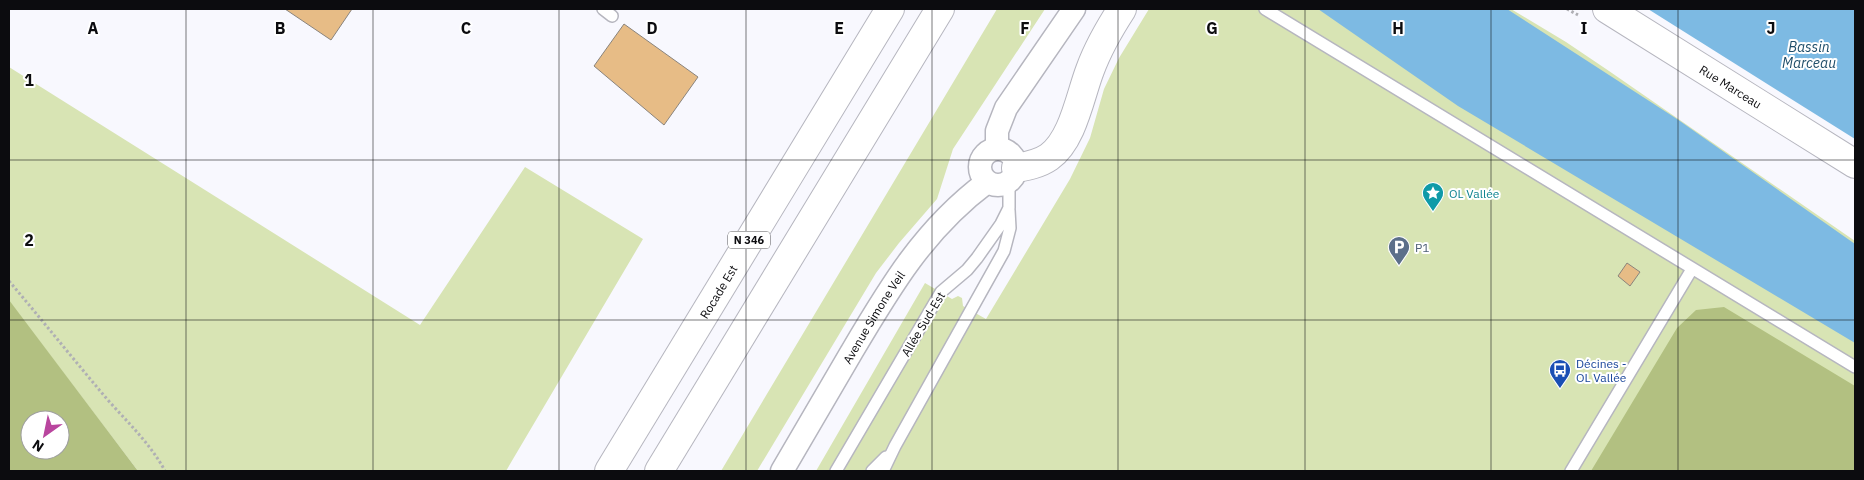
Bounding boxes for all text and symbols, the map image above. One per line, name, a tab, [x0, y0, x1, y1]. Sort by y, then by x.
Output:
text: A	[88, 18, 99, 38]
text: B	[275, 18, 286, 38]
text: C	[461, 18, 471, 38]
text: D	[646, 18, 658, 38]
text: E	[834, 18, 844, 38]
text: F	[1020, 18, 1030, 38]
text: G	[1206, 18, 1218, 38]
text: H	[1392, 18, 1404, 38]
text: I	[1581, 18, 1588, 38]
text: J	[1767, 18, 1775, 38]
water label: Bassin Marceau	[1782, 38, 1836, 72]
street label: Rue Marceau	[1697, 61, 1765, 111]
text: 1	[24, 70, 34, 90]
place icon: OL Vallée	[1421, 181, 1445, 212]
place label: OL Vallée	[1449, 186, 1500, 201]
text: 2	[24, 230, 34, 250]
road number: N 346	[728, 232, 770, 248]
parking icon: P1	[1387, 235, 1411, 266]
place label: P1	[1415, 240, 1429, 255]
street label: Rocade Est	[696, 262, 740, 321]
street label: Avenue Simone Veil	[839, 268, 908, 366]
street label: Allée Sud-Est	[898, 289, 948, 359]
place label: Décines - OL Vallée	[1576, 356, 1627, 385]
bus stop icon: Décines - OL Vallée	[1548, 358, 1572, 389]
north arrow	[20, 410, 70, 460]
text: N	[29, 436, 47, 456]

